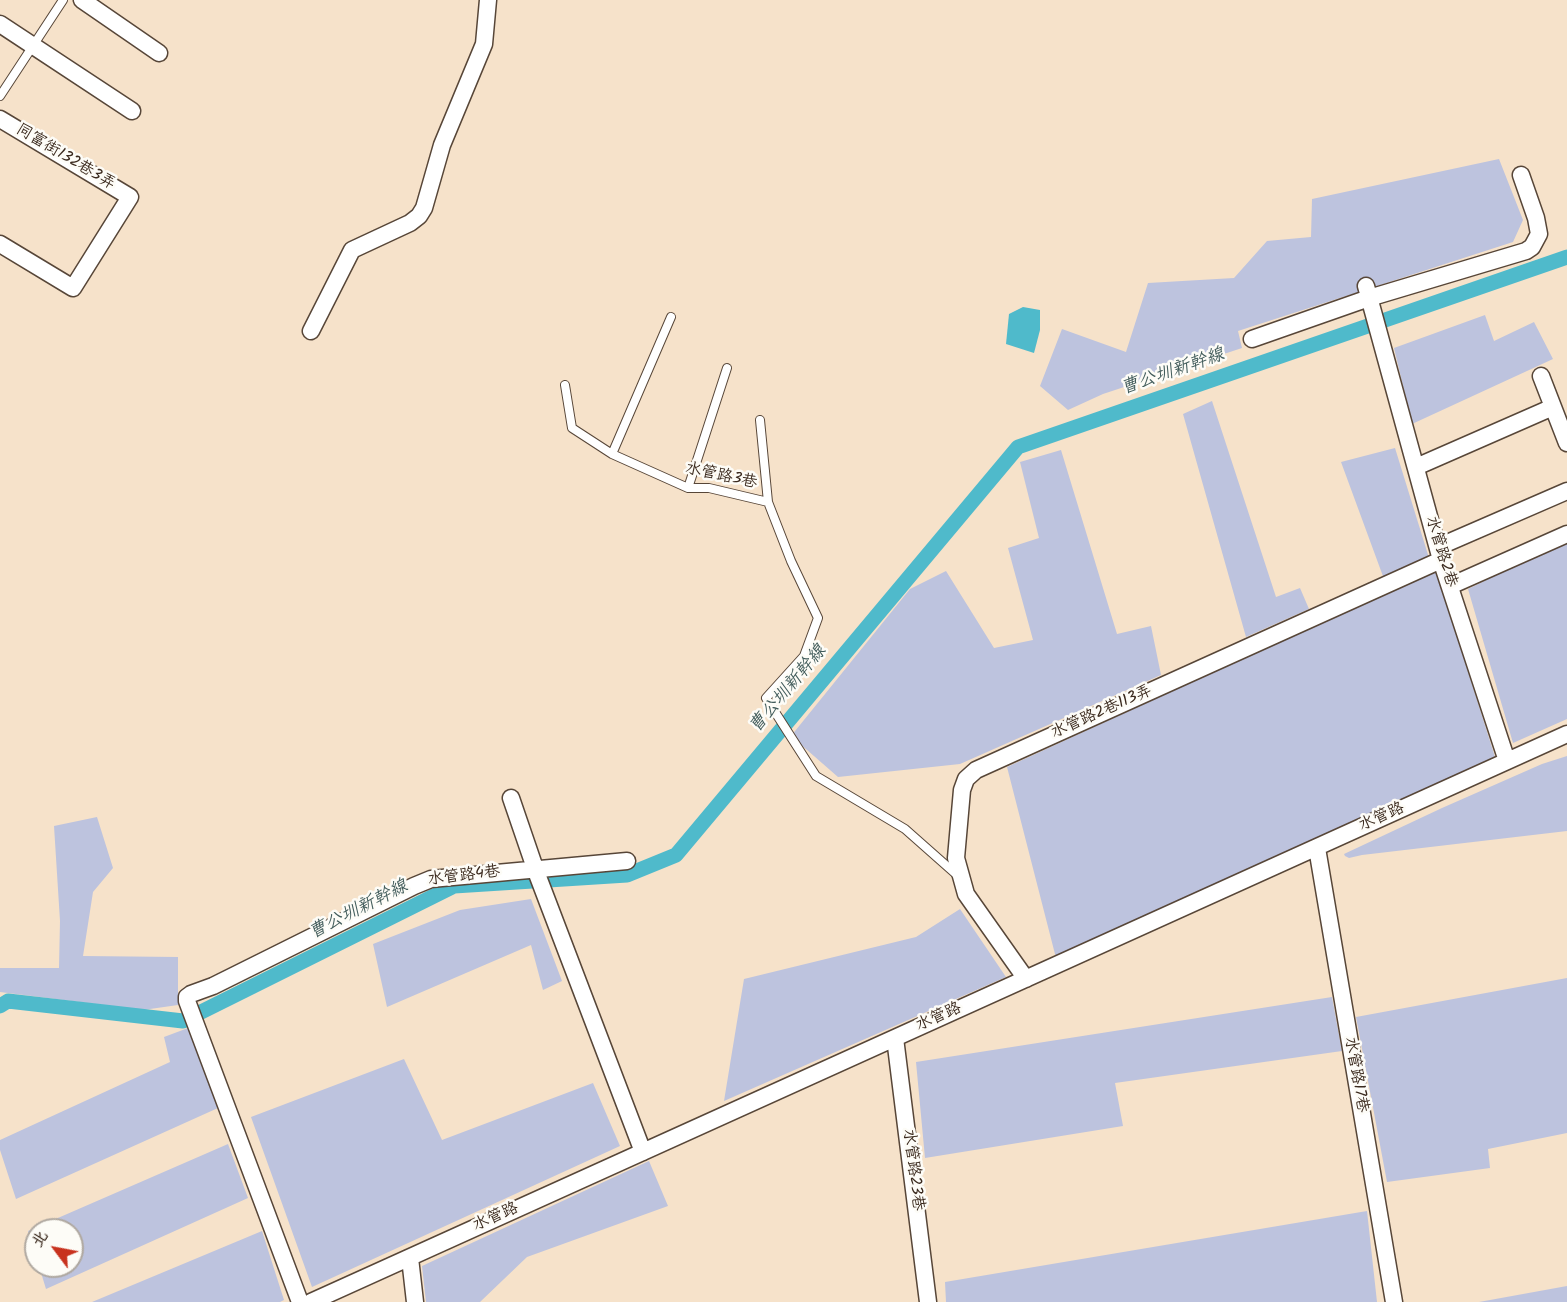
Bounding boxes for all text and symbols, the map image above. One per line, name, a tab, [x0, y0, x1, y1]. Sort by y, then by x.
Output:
street label: 同富街132巷3弄	[12, 121, 118, 195]
water label: 曹公圳新幹線	[1118, 345, 1228, 401]
street label: 水管路3巷	[683, 460, 759, 494]
street label: 水管路2巷	[1420, 514, 1460, 590]
water label: 曹公圳新幹線	[746, 642, 832, 738]
street label: 水管路2巷113弄	[1049, 682, 1155, 744]
street label: 水管路	[1356, 799, 1408, 837]
street label: 水管路4巷	[427, 863, 501, 891]
water label: 曹公圳新幹線	[306, 877, 412, 945]
street label: 水管路	[913, 999, 965, 1037]
street label: 水管路17巷	[1339, 1036, 1371, 1114]
street label: 水管路23巷	[897, 1128, 927, 1212]
street label: 水管路	[470, 1199, 522, 1237]
north arrow	[24, 1218, 84, 1278]
text: 北	[25, 1226, 55, 1253]

